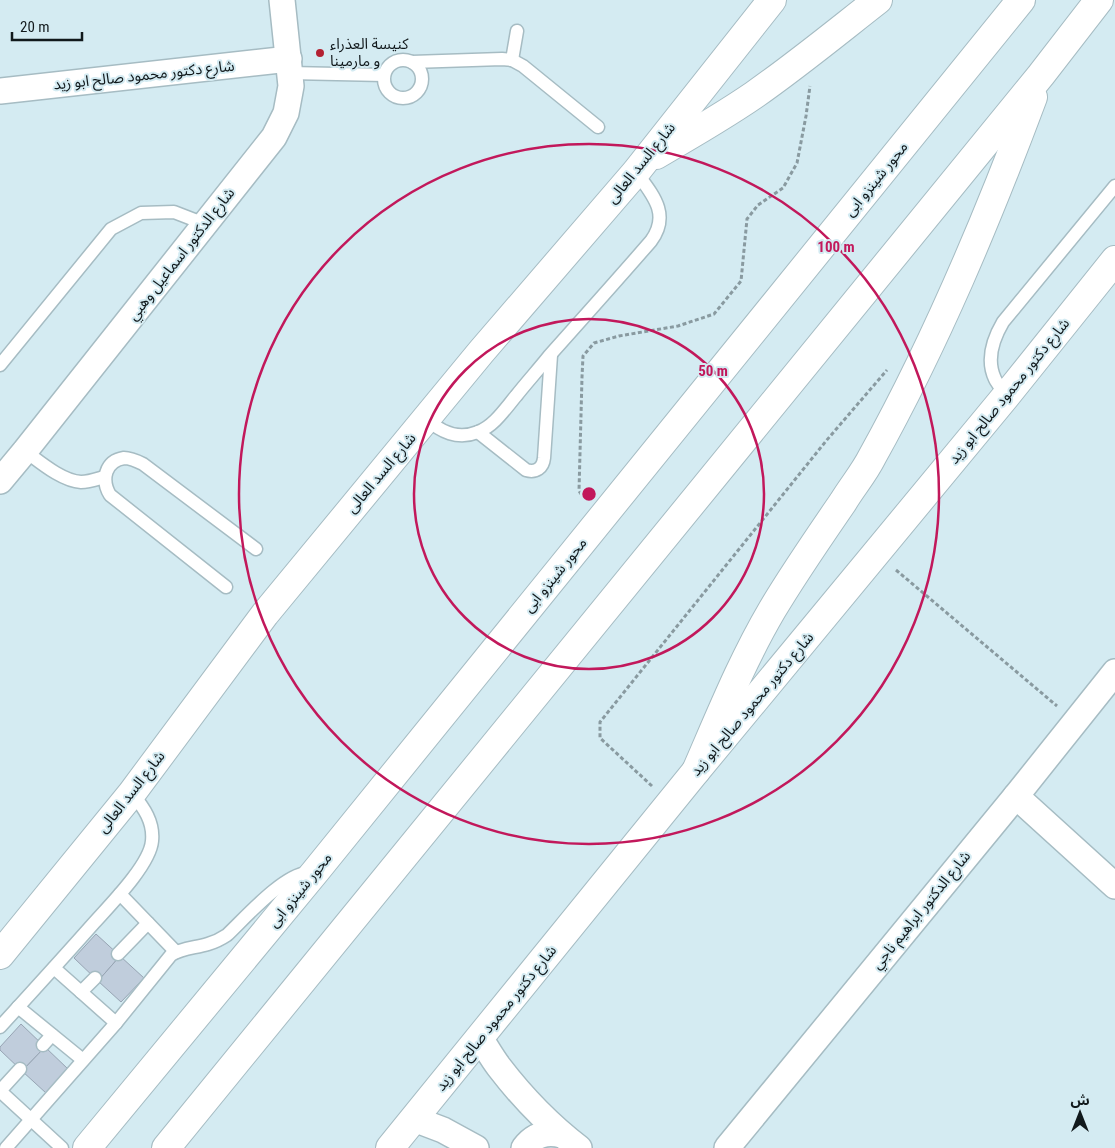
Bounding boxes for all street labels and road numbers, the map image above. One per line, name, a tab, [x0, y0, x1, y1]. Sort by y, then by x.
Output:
street label: شارع دكتور محمود صالح ابو زيد	[53, 57, 236, 96]
street label: شارع السد العالى	[603, 119, 682, 209]
street label: محور شينزو ابى	[840, 138, 912, 220]
street label: شارع الدكتور اسماعيل وهبي	[124, 184, 241, 326]
street label: شارع دكتور محمود صالح ابو زيد	[945, 314, 1076, 469]
street label: شارع السد العالى	[342, 429, 422, 519]
street label: محور شينزو ابى	[519, 534, 591, 616]
street label: شارع دكتور محمود صالح ابو زيد	[687, 628, 820, 781]
street label: شارع السد العالى	[93, 747, 171, 838]
street label: شارع الدكتور ابراهيم ناجي	[868, 847, 977, 975]
street label: محور شينزو ابى	[264, 849, 336, 931]
street label: شارع دكتور محمود صالح ابو زيد	[432, 941, 563, 1096]

